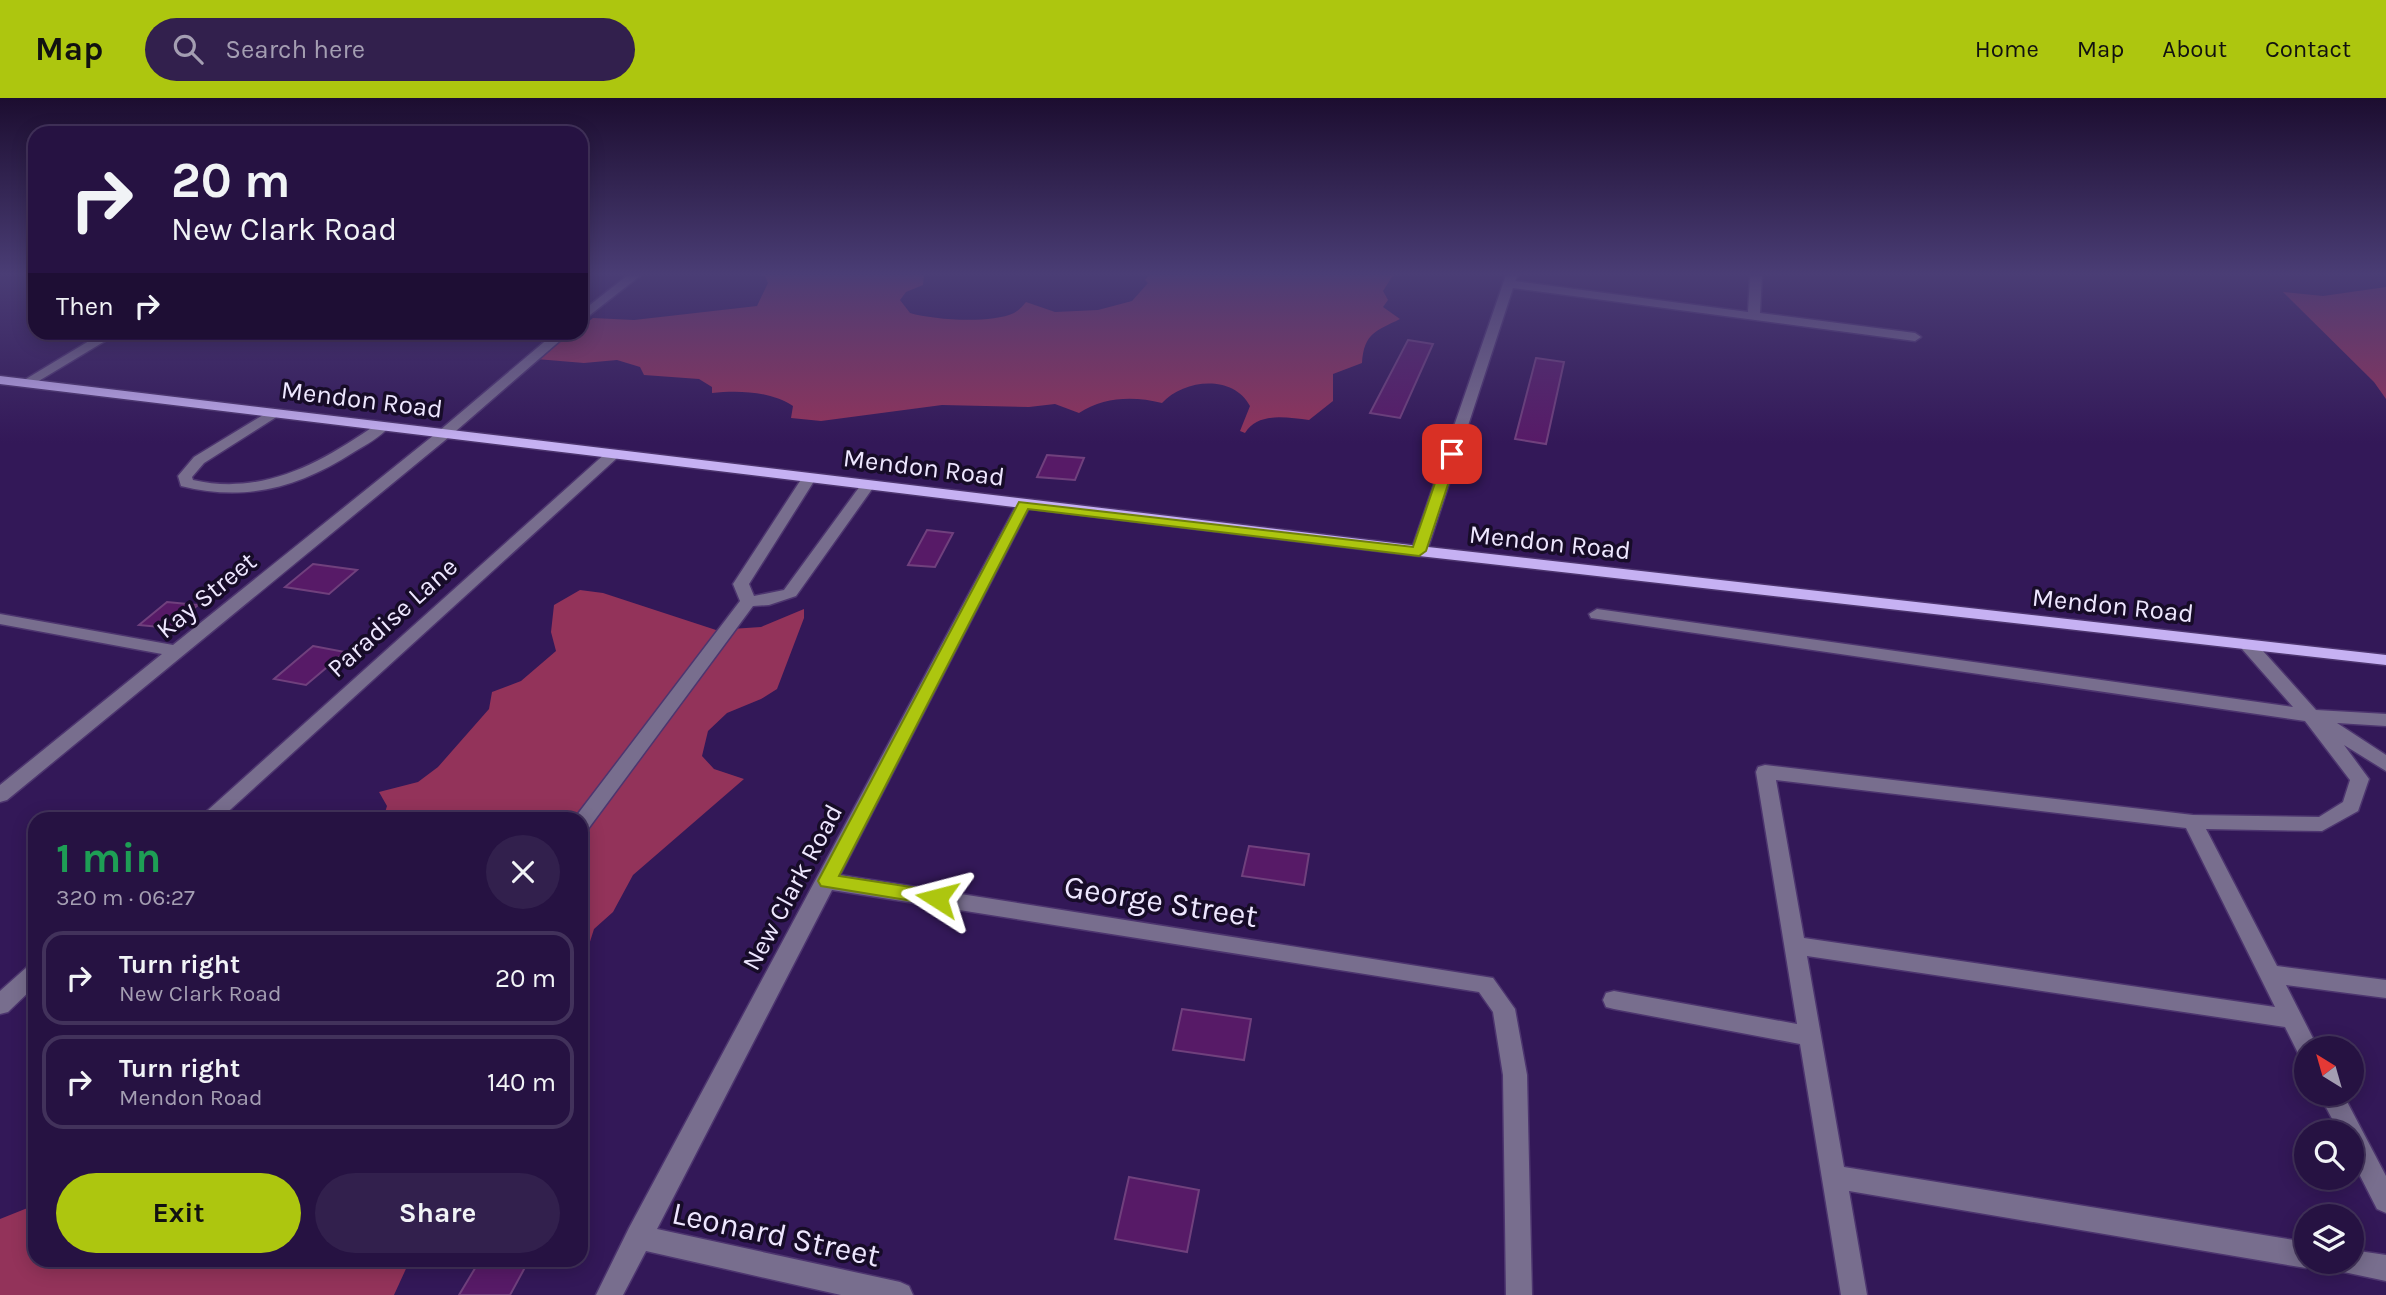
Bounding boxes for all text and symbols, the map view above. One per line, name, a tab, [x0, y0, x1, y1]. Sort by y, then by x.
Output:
search box	[145, 18, 635, 81]
text: Map	[35, 30, 103, 68]
icon: search	[169, 30, 207, 68]
text: Search here	[225, 34, 365, 65]
text: Home	[1975, 35, 2039, 63]
text: Map	[2077, 35, 2124, 63]
text: About	[2162, 35, 2227, 63]
text: Contact	[2265, 35, 2351, 63]
text: 20 m	[171, 152, 291, 209]
icon: right	[56, 154, 147, 245]
text: New Clark Road	[171, 211, 397, 248]
icon: right	[128, 287, 166, 325]
text: Then	[56, 291, 114, 322]
street label: Mendon Road	[279, 374, 444, 425]
pin	[1422, 424, 1482, 484]
icon: arrive	[1433, 435, 1471, 473]
street label: Mendon Road	[841, 442, 1006, 493]
street label: Mendon Road	[1468, 519, 1632, 566]
street label: Kay Street	[150, 546, 263, 645]
street label: Paradise Lane	[321, 551, 464, 684]
street label: Mendon Road	[2031, 582, 2195, 629]
street label: New Clark Road	[736, 799, 849, 976]
text: 1 min	[56, 833, 161, 883]
button: close	[486, 835, 560, 909]
position arrow	[900, 861, 974, 935]
street label: George Street	[1061, 868, 1260, 935]
text: 320 m · 06:27	[56, 884, 195, 911]
text: Turn right	[119, 949, 240, 980]
icon: right	[60, 959, 98, 997]
text: 20 m	[495, 963, 556, 994]
text: New Clark Road	[119, 980, 282, 1007]
north arrow	[2294, 1036, 2364, 1106]
map controls	[2294, 1036, 2364, 1274]
text: Turn right	[119, 1053, 240, 1084]
icon: right	[60, 1063, 98, 1101]
text: 140 m	[487, 1067, 556, 1098]
text: Mendon Road	[119, 1084, 263, 1111]
button: search	[2294, 1120, 2364, 1190]
button: Exit	[56, 1173, 301, 1253]
button: Share	[315, 1173, 560, 1253]
street label: Leonard Street	[668, 1194, 883, 1275]
button: layers	[2294, 1204, 2364, 1274]

